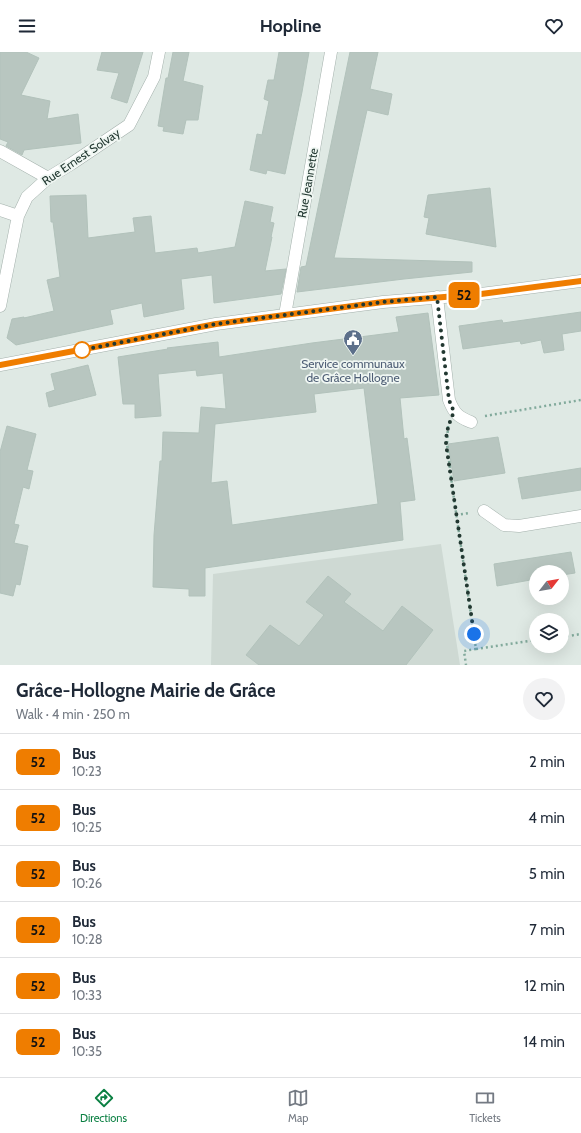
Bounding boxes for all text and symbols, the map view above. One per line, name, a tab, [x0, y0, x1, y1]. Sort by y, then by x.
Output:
icon: menu	[16, 15, 38, 37]
text: Hopline	[260, 15, 321, 37]
icon: heart	[543, 15, 565, 37]
street label: Rue Ernest Solvay	[39, 125, 123, 188]
street label: Rue Jeannette	[294, 147, 321, 219]
line badge: 52	[446, 282, 482, 308]
text: 52	[457, 286, 471, 304]
public building icon: Service communaux de Grâce Hollogne	[342, 328, 364, 356]
unlabelled marker	[73, 341, 91, 359]
place label: Service communaux de Grâce Hollogne	[301, 356, 405, 385]
north arrow	[529, 565, 569, 605]
map controls	[529, 565, 569, 653]
button: layers	[529, 613, 569, 653]
your location	[464, 624, 484, 644]
button: heart	[523, 678, 565, 720]
text: Grâce-Hollogne Mairie de Grâce	[16, 679, 276, 702]
text: Walk · 4 min · 250 m	[16, 706, 130, 722]
text: Bus	[72, 745, 96, 763]
text: 52	[31, 753, 45, 771]
text: 2 min	[529, 753, 565, 771]
text: 10:23	[72, 763, 102, 779]
text: Bus	[72, 801, 96, 819]
text: 52	[31, 809, 45, 827]
text: 4 min	[528, 809, 565, 827]
text: 10:25	[72, 819, 102, 835]
text: Bus	[72, 857, 96, 875]
text: 52	[31, 865, 45, 883]
text: 5 min	[529, 865, 565, 883]
text: 10:26	[72, 875, 102, 891]
text: Bus	[72, 913, 96, 931]
text: 52	[31, 921, 45, 939]
text: 7 min	[529, 921, 565, 939]
text: 10:28	[72, 931, 103, 947]
text: Bus	[72, 969, 96, 987]
text: 52	[31, 977, 45, 995]
text: 12 min	[524, 977, 565, 995]
text: 10:33	[72, 987, 102, 1003]
text: Bus	[72, 1025, 96, 1043]
text: 52	[31, 1033, 45, 1051]
text: 14 min	[523, 1033, 565, 1051]
text: 10:35	[72, 1043, 102, 1059]
tab: Directions	[80, 1087, 127, 1125]
tab: Map	[287, 1087, 309, 1125]
tab: Tickets	[469, 1087, 501, 1125]

